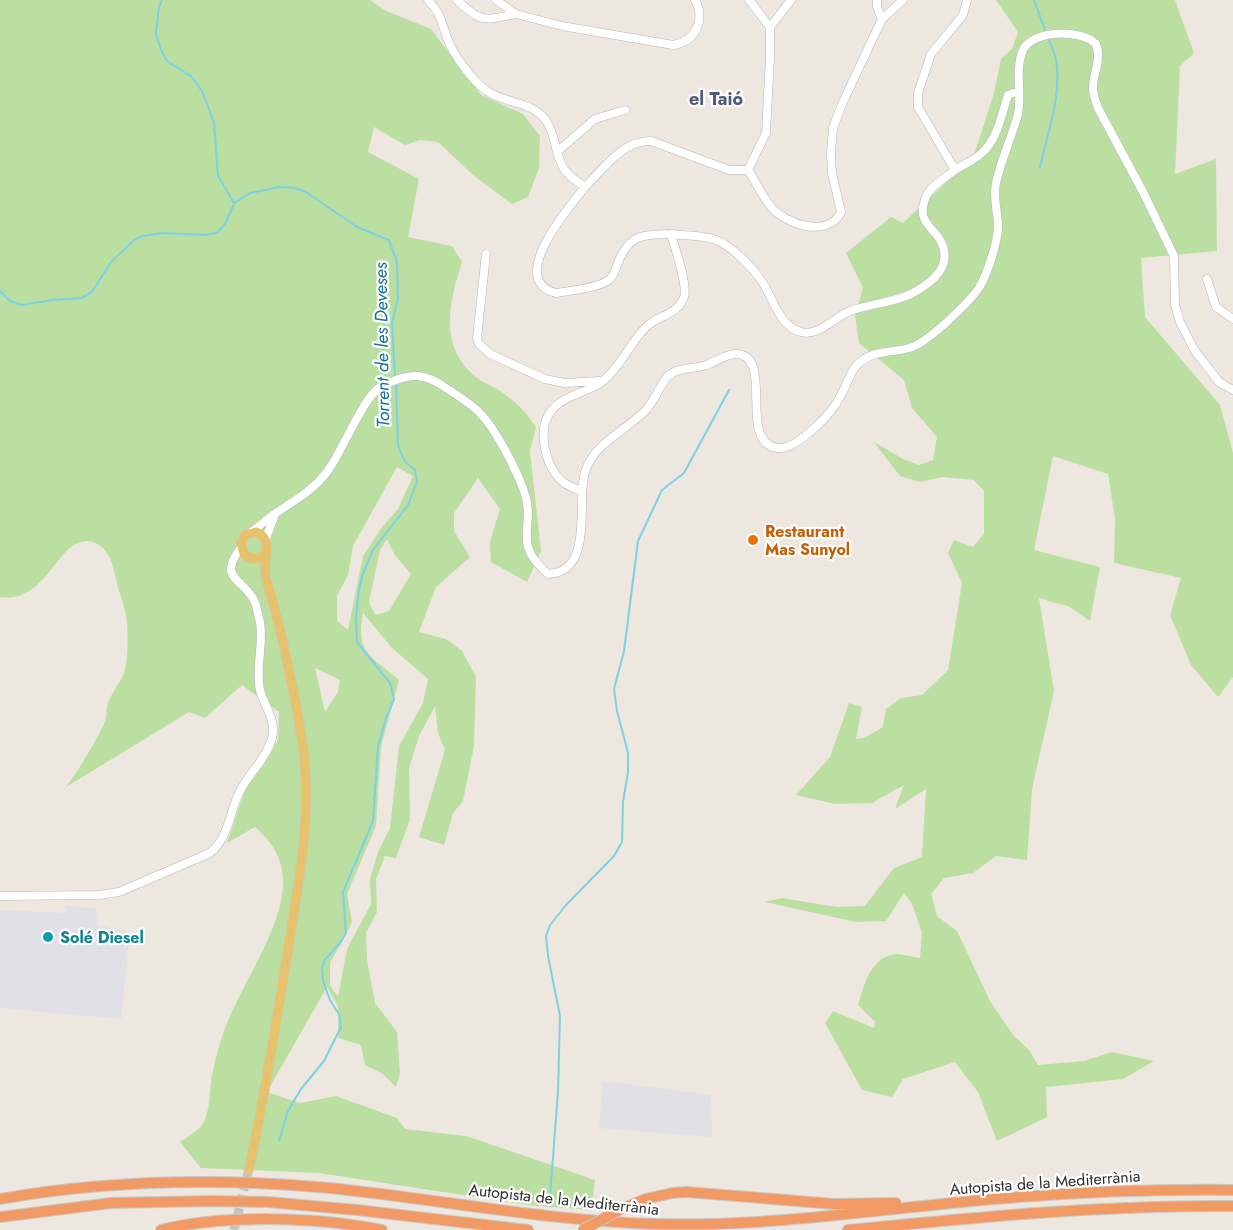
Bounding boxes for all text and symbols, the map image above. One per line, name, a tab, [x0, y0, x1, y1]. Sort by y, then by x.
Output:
district label: el Taió	[689, 86, 743, 112]
water label: Torrent de les Deveses	[368, 261, 396, 428]
place label: Restaurant Mas Sunyol	[765, 520, 850, 561]
marker: Restaurant Mas Sunyol	[746, 533, 760, 547]
place label: Solé Diesel	[60, 926, 144, 949]
marker: Solé Diesel	[41, 930, 55, 944]
street label: Autopista de la Mediterrània	[949, 1164, 1141, 1201]
street label: Autopista de la Mediterrània	[468, 1178, 660, 1221]

